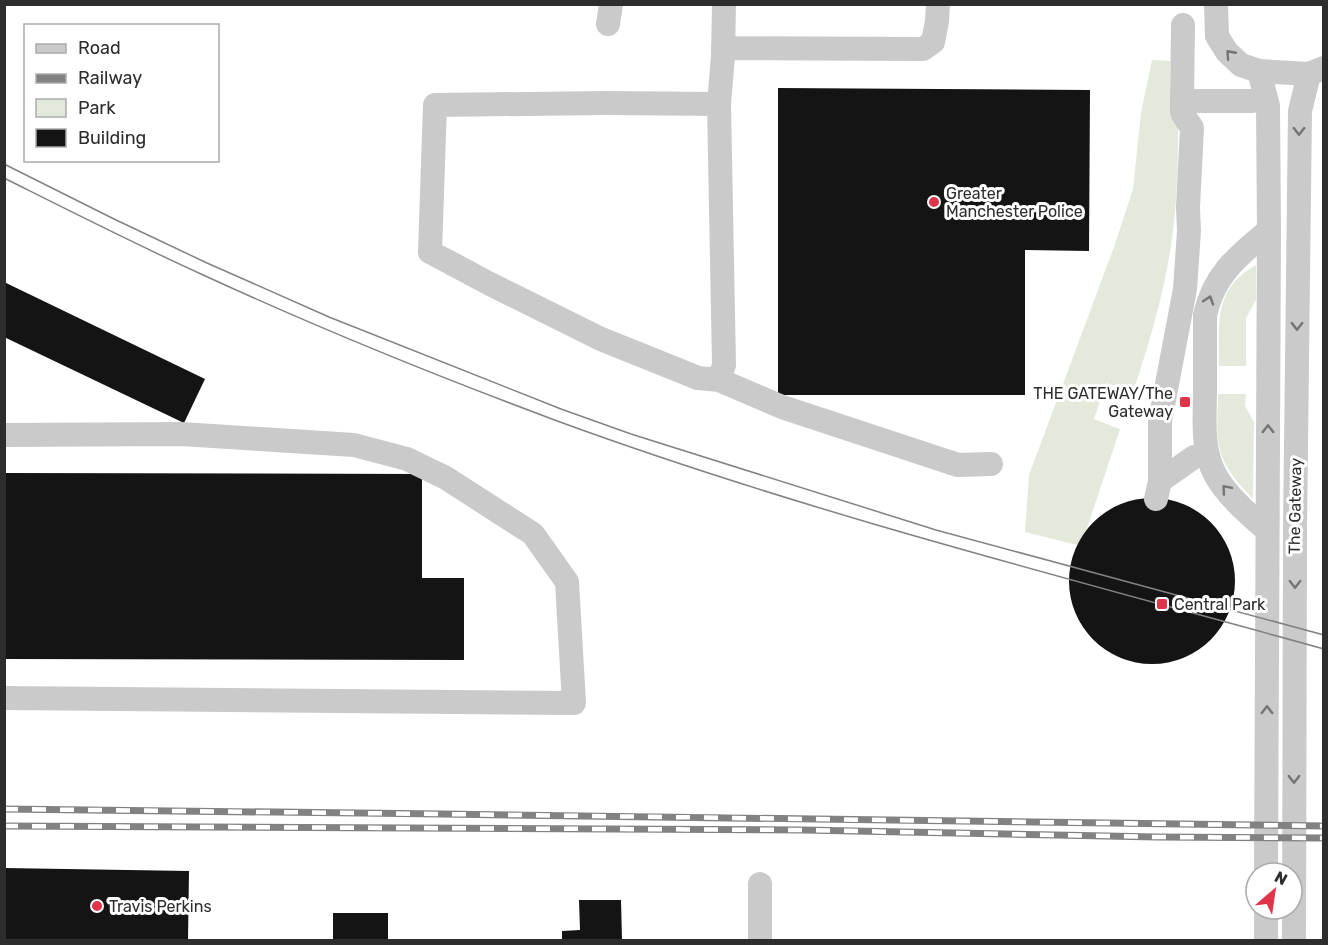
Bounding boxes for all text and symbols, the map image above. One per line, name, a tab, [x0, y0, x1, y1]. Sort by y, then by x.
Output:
legend	[24, 24, 219, 162]
text: Road	[78, 37, 121, 59]
one-way arrow	[1226, 50, 1237, 61]
text: Railway	[78, 67, 142, 89]
text: Park	[78, 97, 116, 119]
one-way arrow	[1293, 126, 1306, 135]
text: Building	[78, 127, 146, 149]
place label: Greater Manchester Police	[946, 184, 1083, 221]
marker: Greater Manchester Police	[927, 195, 941, 209]
one-way arrow	[1202, 295, 1215, 306]
one-way arrow	[1291, 321, 1303, 330]
place label: THE GATEWAY/The Gateway	[1033, 384, 1173, 421]
marker: THE GATEWAY/The Gateway	[1178, 395, 1192, 409]
one-way arrow	[1262, 425, 1274, 434]
street label: The Gateway	[1285, 458, 1305, 554]
one-way arrow	[1222, 485, 1233, 496]
one-way arrow	[1289, 579, 1301, 588]
place label: Central Park	[1174, 595, 1266, 614]
marker: Central Park	[1155, 597, 1169, 611]
one-way arrow	[1261, 705, 1273, 714]
one-way arrow	[1288, 774, 1300, 783]
north arrow	[1244, 861, 1304, 921]
text: N	[1271, 867, 1291, 889]
place label: Travis Perkins	[109, 897, 212, 916]
marker: Travis Perkins	[90, 899, 104, 913]

